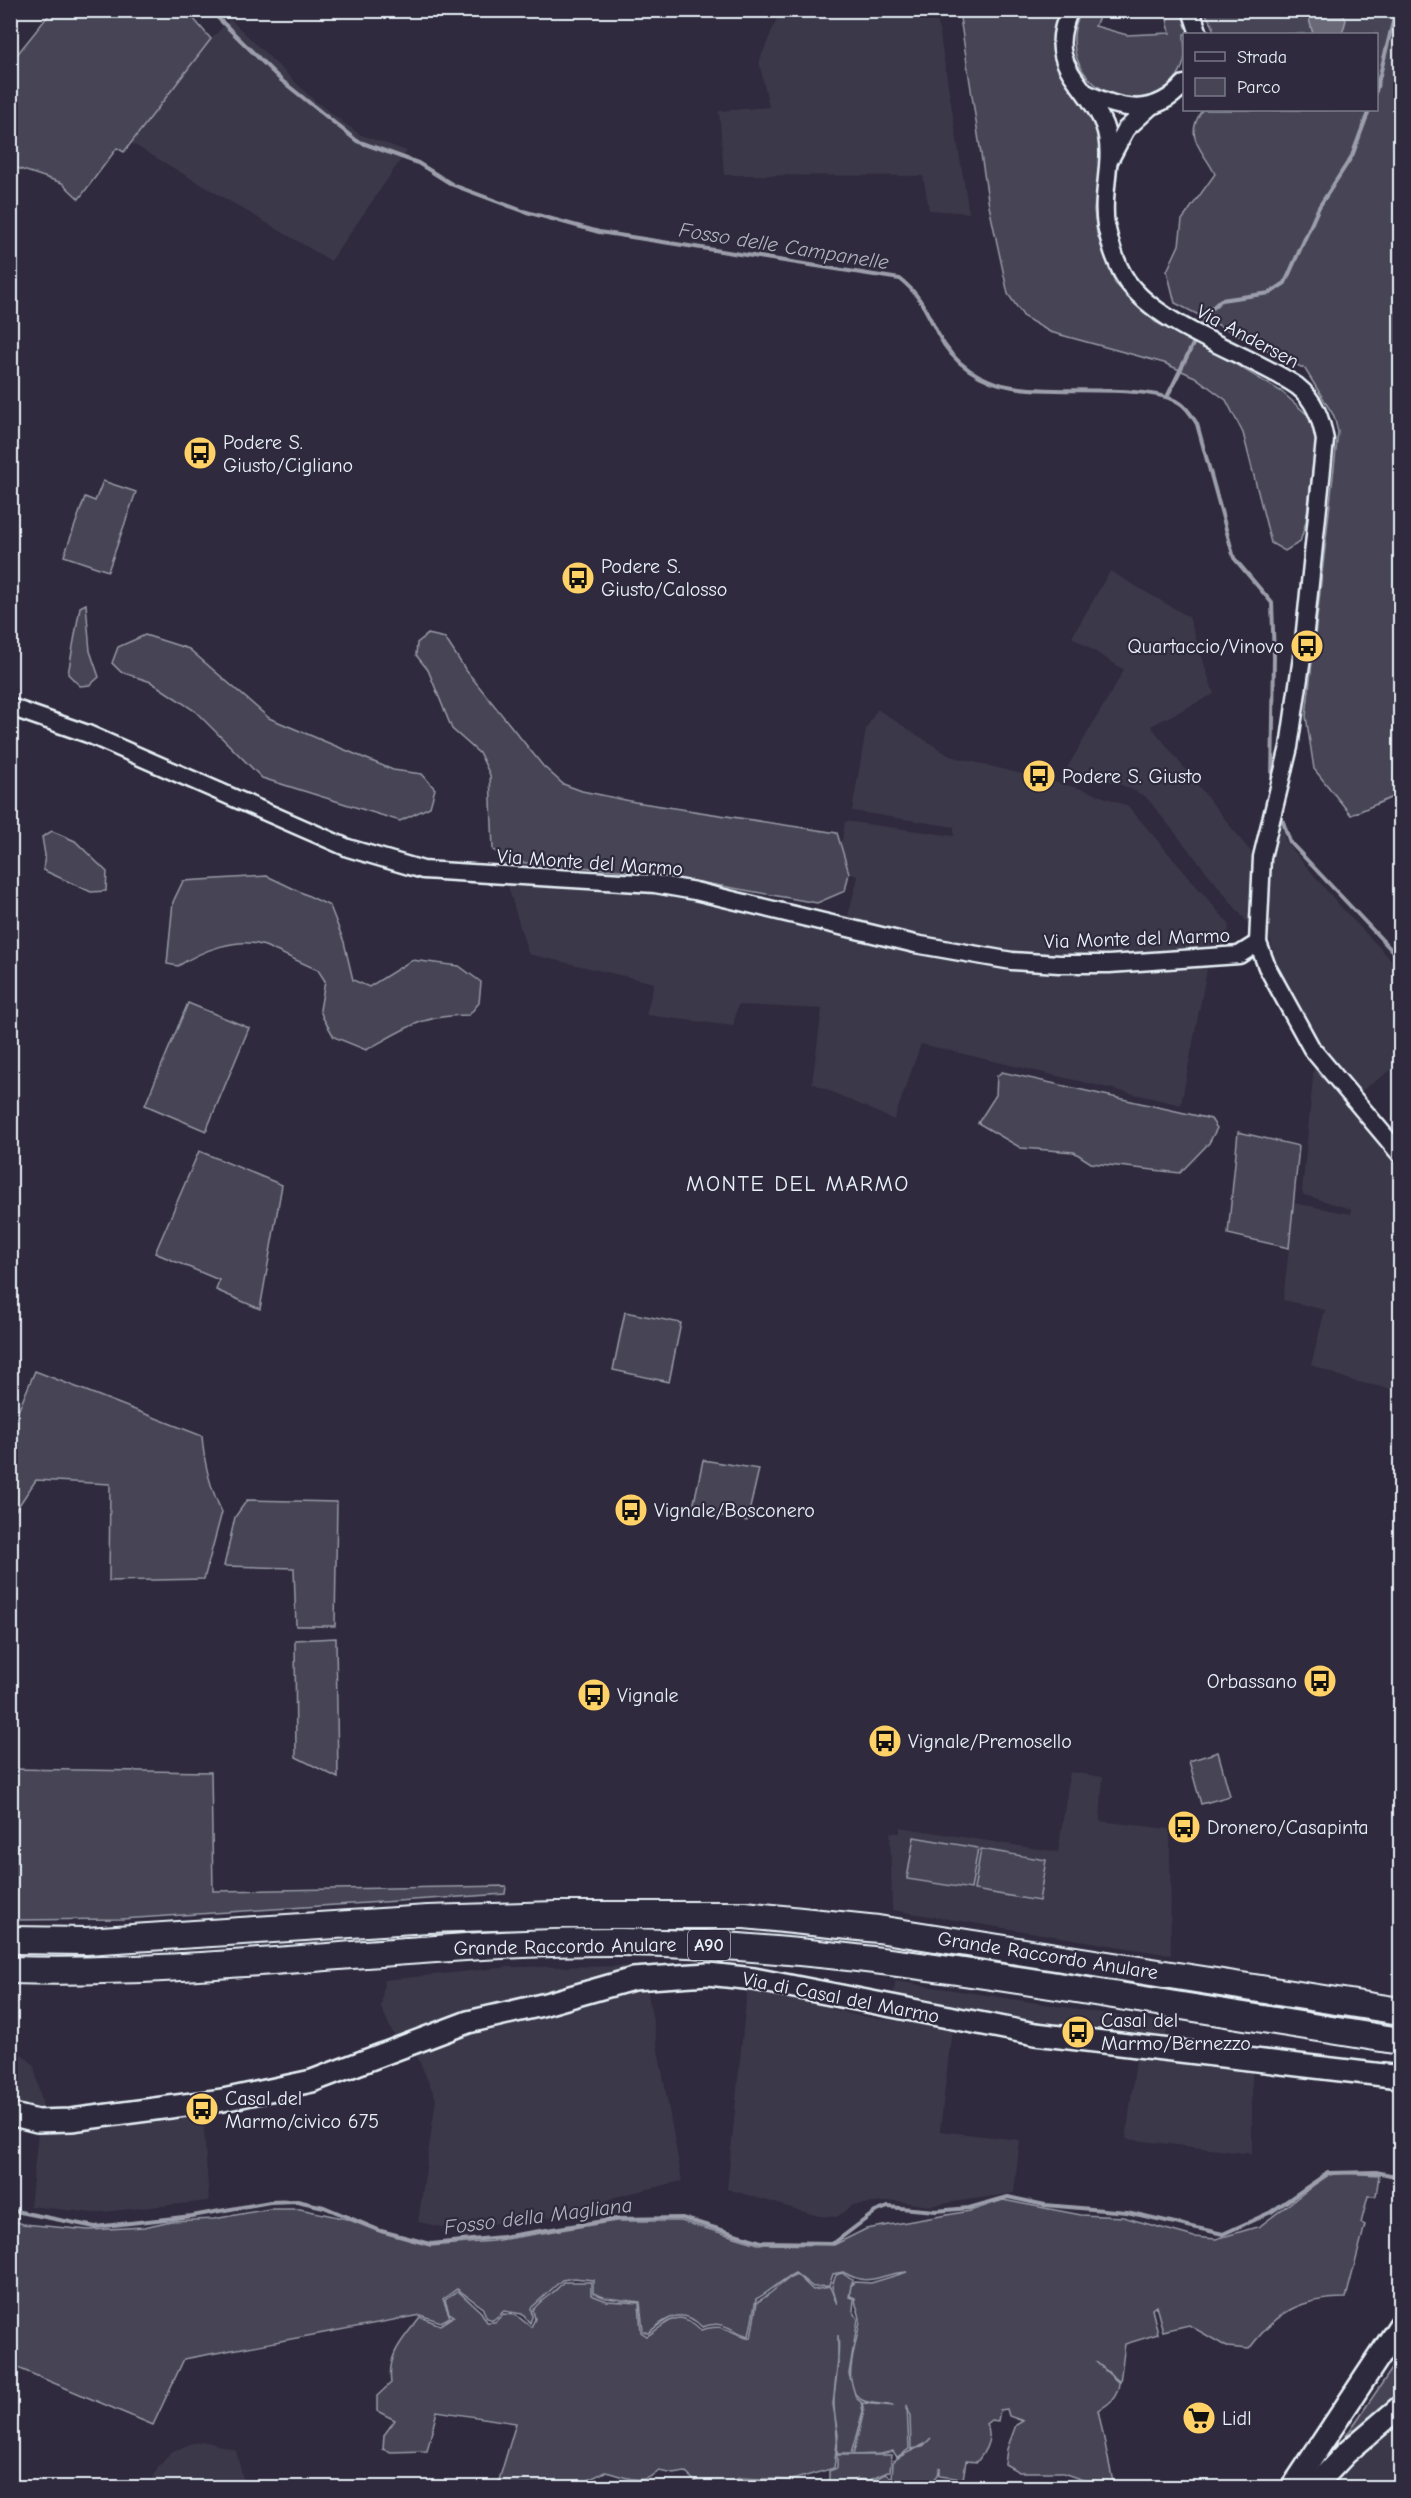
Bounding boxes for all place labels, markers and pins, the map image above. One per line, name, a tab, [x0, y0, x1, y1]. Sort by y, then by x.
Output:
place label: Podere S. Giusto/Cigliano	[223, 431, 353, 477]
bus stop icon: Podere S. Giusto/Cigliano	[182, 435, 218, 471]
place label: Podere S. Giusto/Calosso	[601, 555, 727, 601]
bus stop icon: Podere S. Giusto/Calosso	[560, 560, 596, 596]
bus stop icon: Quartaccio/Vinovo	[1289, 628, 1325, 664]
place label: Quartaccio/Vinovo	[1128, 635, 1284, 658]
bus stop icon: Podere S. Giusto	[1021, 758, 1057, 794]
place label: Podere S. Giusto	[1062, 765, 1202, 788]
bus stop icon: Vignale/Bosconero	[613, 1492, 649, 1528]
place label: Vignale/Bosconero	[654, 1499, 815, 1522]
bus stop icon: Orbassano	[1302, 1663, 1338, 1699]
place label: Orbassano	[1207, 1670, 1297, 1693]
bus stop icon: Vignale	[576, 1677, 612, 1713]
place label: Vignale	[617, 1684, 679, 1707]
bus stop icon: Vignale/Premosello	[867, 1723, 903, 1759]
place label: Vignale/Premosello	[908, 1730, 1072, 1753]
bus stop icon: Dronero/Casapinta	[1166, 1809, 1202, 1845]
place label: Dronero/Casapinta	[1207, 1816, 1369, 1839]
place label: Casal del Marmo/Bernezzo	[1101, 2009, 1251, 2055]
bus stop icon: Casal del Marmo/Bernezzo	[1060, 2014, 1096, 2050]
place label: Casal del Marmo/civico 675	[225, 2087, 379, 2133]
bus stop icon: Casal del Marmo/civico 675	[184, 2091, 220, 2127]
supermarket icon: Lidl	[1181, 2400, 1217, 2436]
place label: Lidl	[1222, 2407, 1252, 2430]

